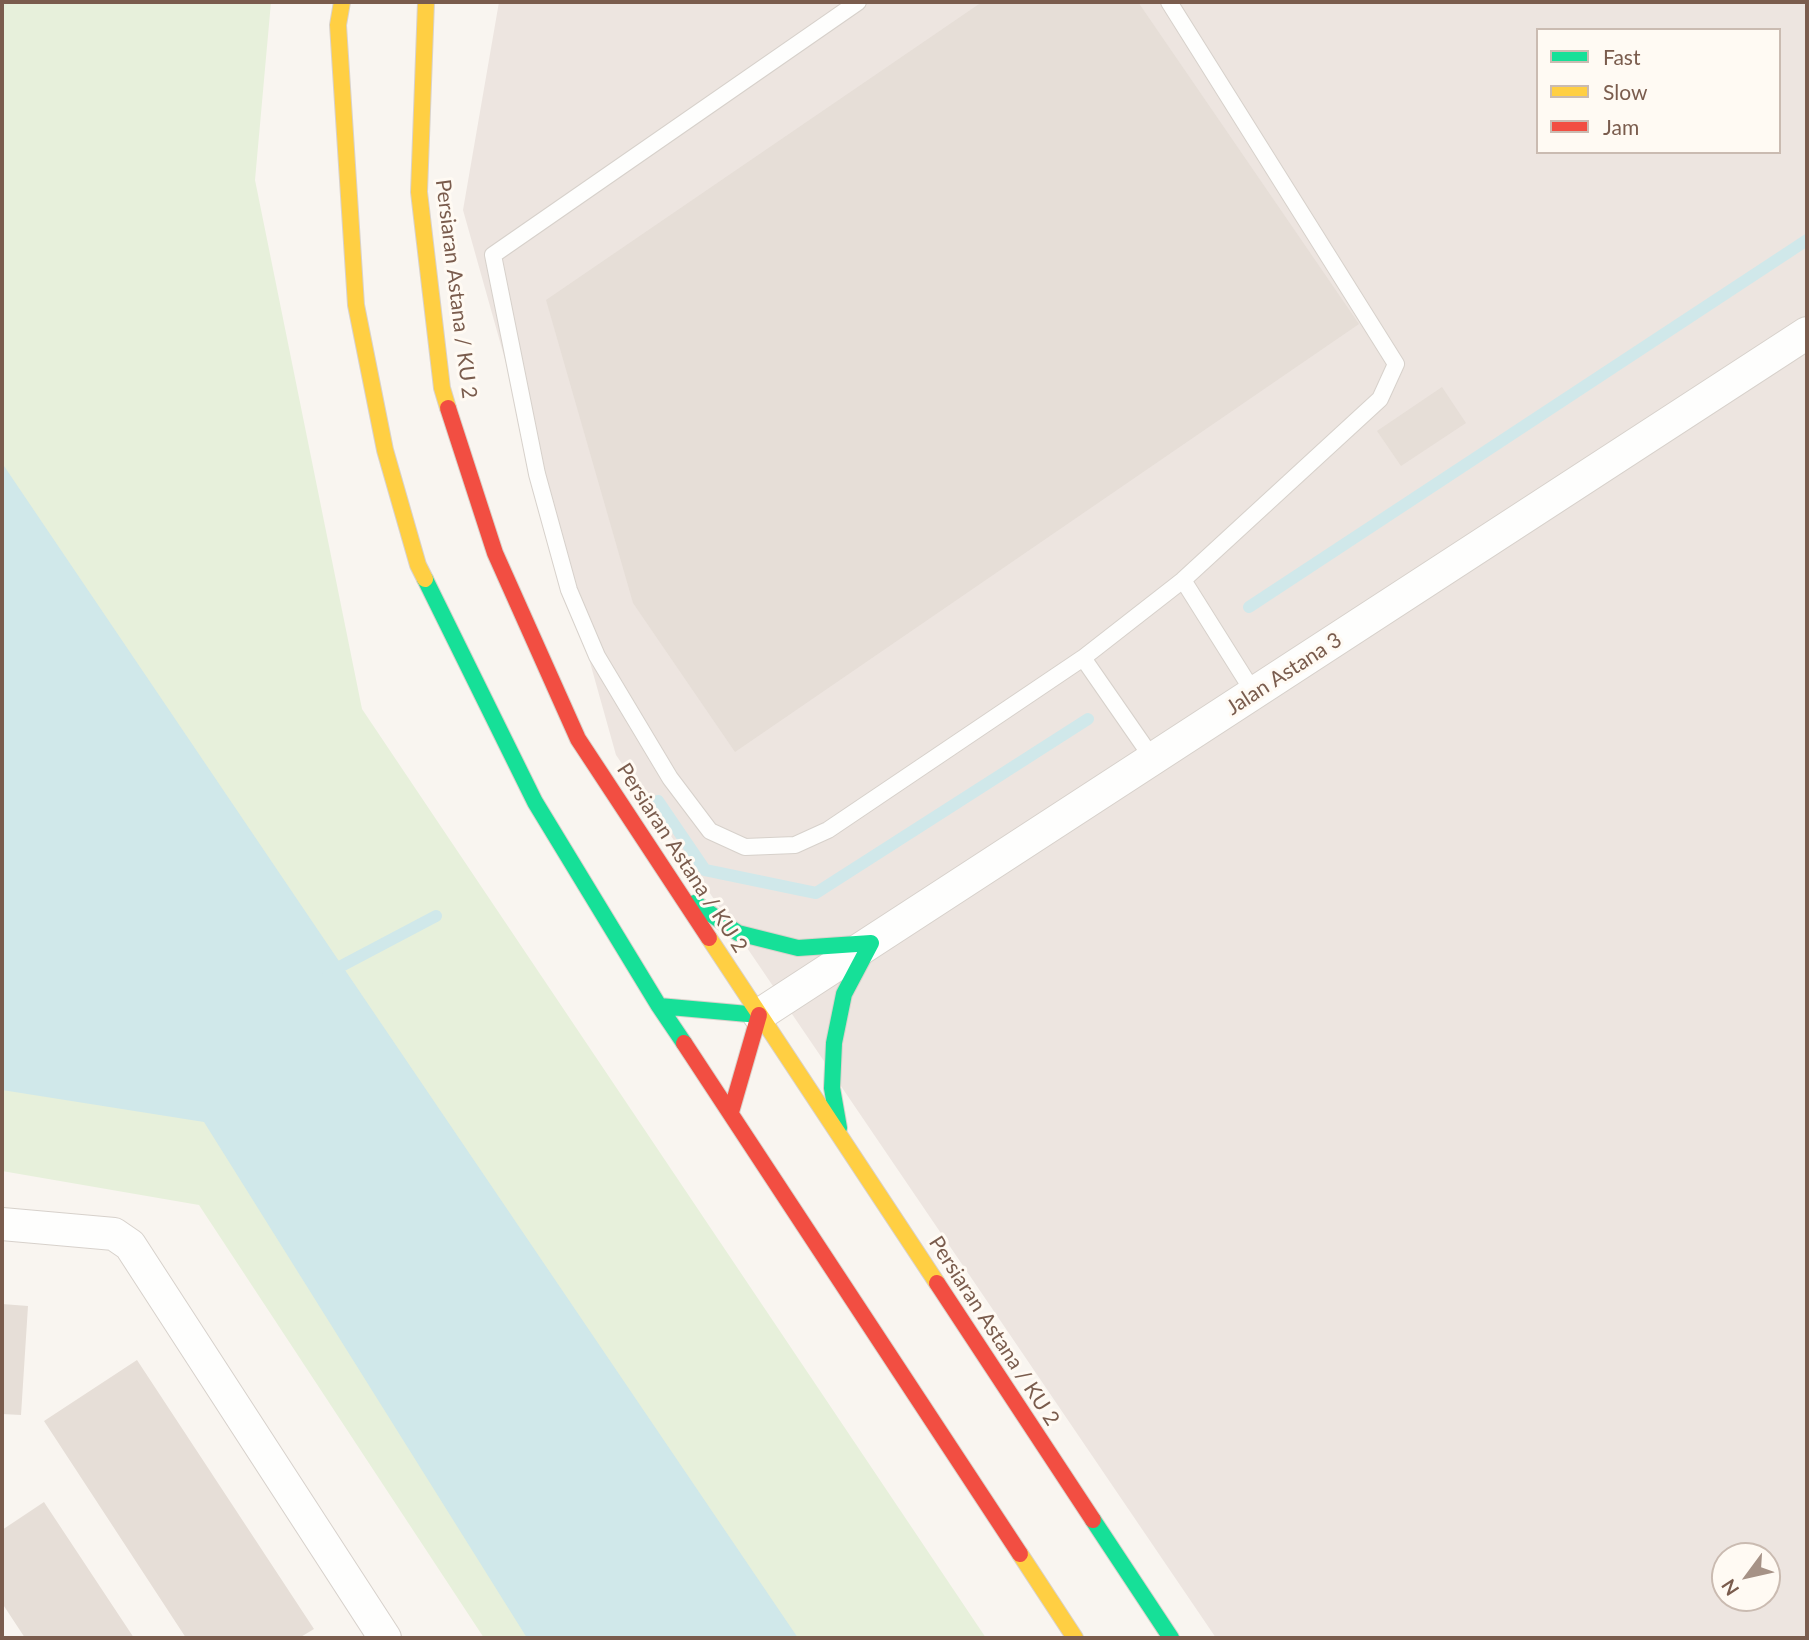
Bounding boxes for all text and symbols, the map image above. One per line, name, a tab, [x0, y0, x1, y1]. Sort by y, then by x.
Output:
legend	[1536, 28, 1781, 154]
text: Fast	[1603, 44, 1640, 69]
text: Slow	[1603, 79, 1647, 104]
text: Jam	[1603, 114, 1639, 139]
street label: Persiaran Astana / KU 2	[430, 178, 482, 400]
street label: Jalan Astana 3	[1222, 627, 1346, 721]
street label: Persiaran Astana / KU 2	[611, 759, 753, 957]
street label: Persiaran Astana / KU 2	[923, 1232, 1065, 1430]
north arrow	[1711, 1542, 1781, 1612]
text: N	[1716, 1575, 1743, 1600]

